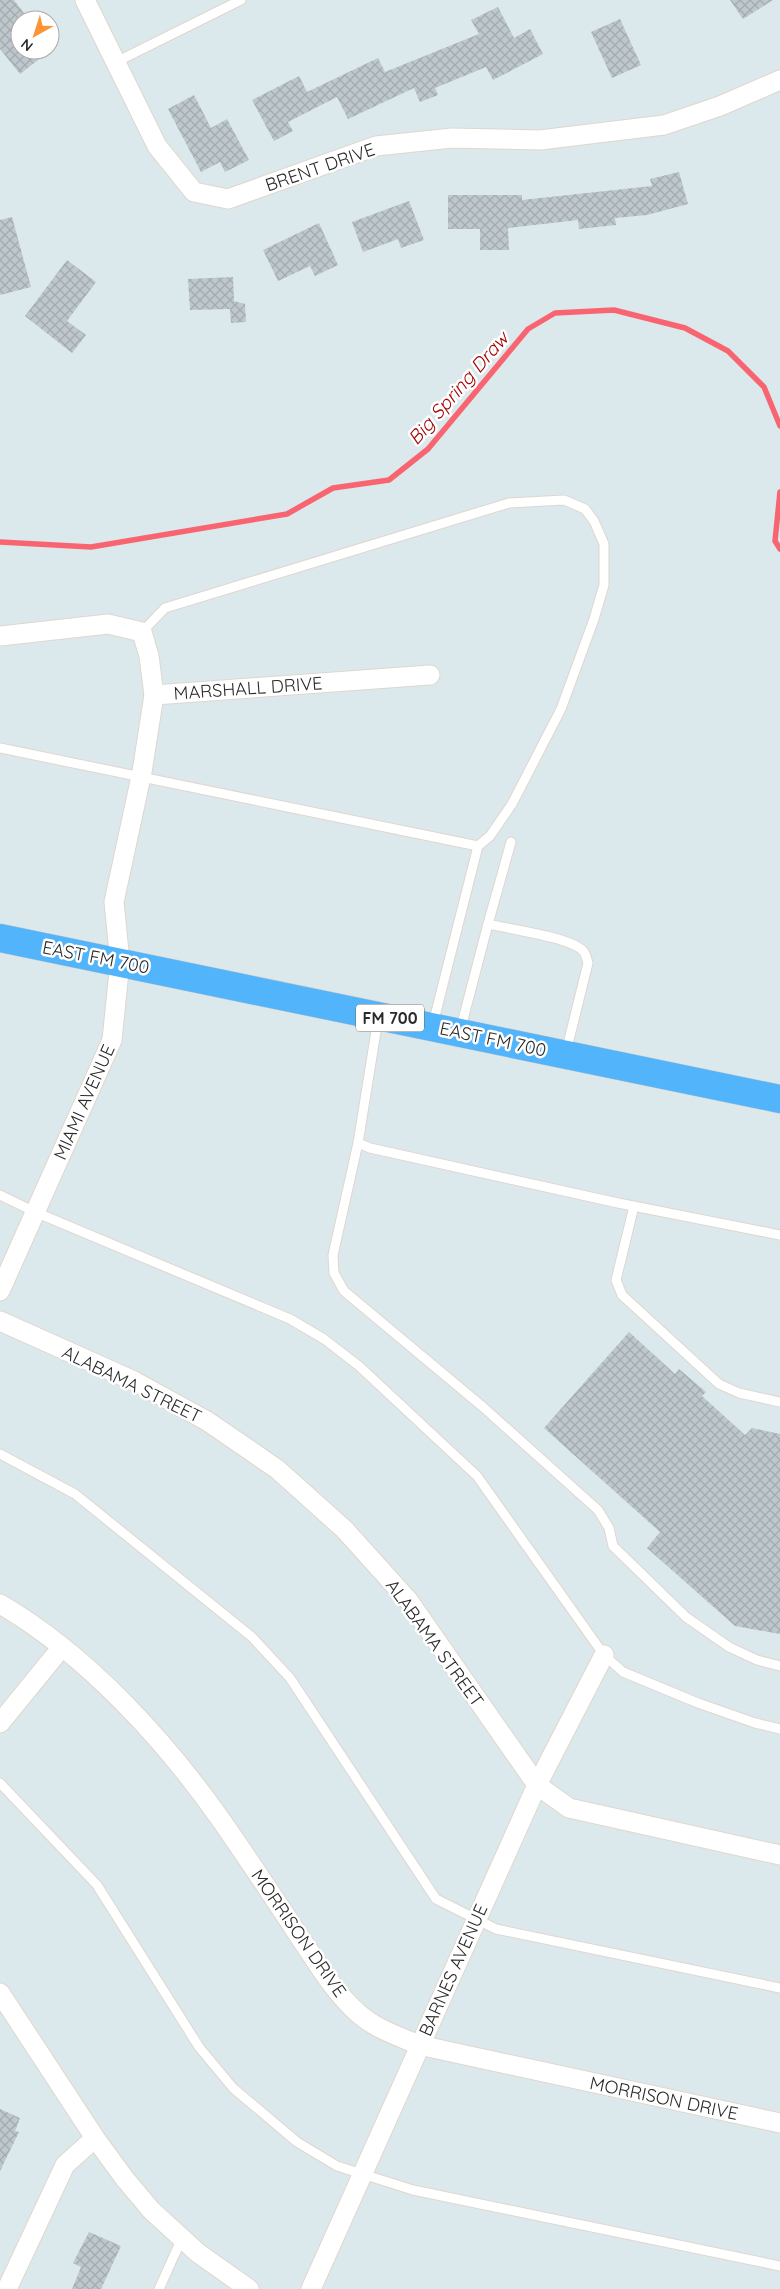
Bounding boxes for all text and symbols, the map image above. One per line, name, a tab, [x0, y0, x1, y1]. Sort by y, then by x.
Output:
north arrow	[10, 10, 60, 60]
text: N	[17, 35, 36, 55]
street label: BRENT DRIVE	[262, 137, 378, 197]
water label: Big Spring Draw	[403, 325, 515, 449]
street label: MARSHALL DRIVE	[173, 671, 323, 705]
street label: EAST FM 700	[41, 935, 151, 979]
road number: FM 700	[356, 1004, 424, 1032]
street label: EAST FM 700	[438, 1016, 548, 1062]
street label: MIAMI AVENUE	[48, 1041, 120, 1163]
street label: ALABAMA STREET	[59, 1340, 205, 1428]
street label: ALABAMA STREET	[381, 1575, 489, 1711]
street label: MORRISON DRIVE	[246, 1865, 352, 2001]
street label: BARNES AVENUE	[414, 1900, 492, 2040]
street label: MORRISON DRIVE	[588, 2071, 740, 2125]

